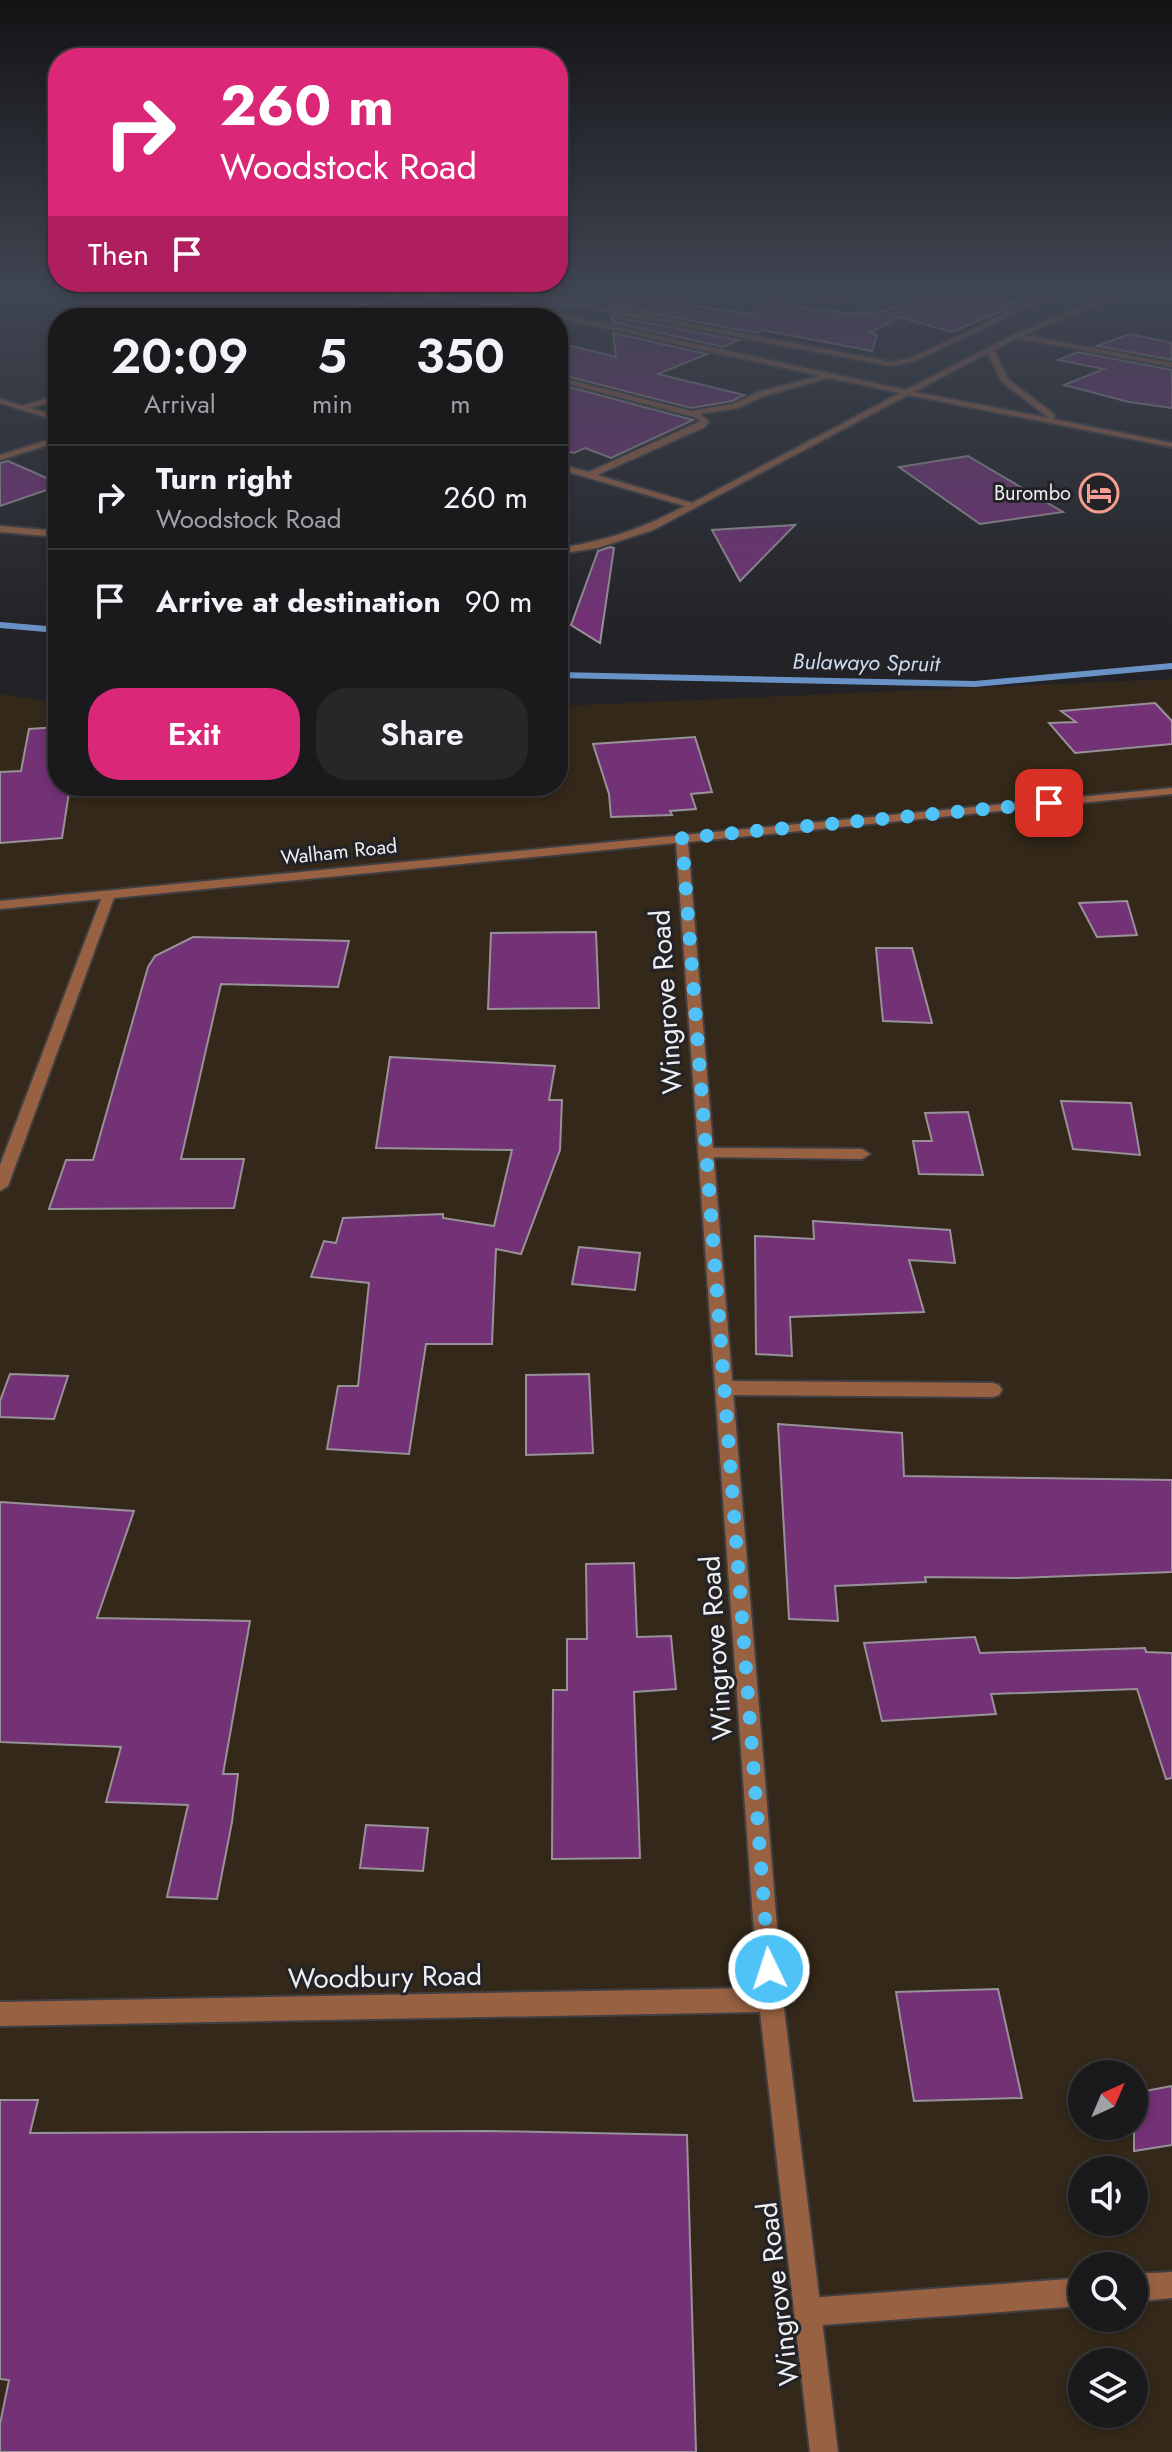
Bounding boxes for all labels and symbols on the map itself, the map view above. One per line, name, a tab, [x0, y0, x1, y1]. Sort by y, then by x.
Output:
hotel icon: Burombo	[1078, 472, 1120, 514]
place label: Burombo	[994, 479, 1071, 508]
water label: Bulawayo Spruit	[792, 645, 942, 679]
pin	[1015, 769, 1083, 837]
street label: Walham Road	[279, 831, 399, 873]
street label: Wingrove Road	[639, 908, 693, 1096]
street label: Wingrove Road	[689, 1554, 743, 1742]
position arrow	[727, 1927, 811, 2011]
street label: Woodbury Road	[288, 1955, 482, 1999]
north arrow	[1068, 2060, 1148, 2140]
street label: Wingrove Road	[746, 2200, 810, 2388]

